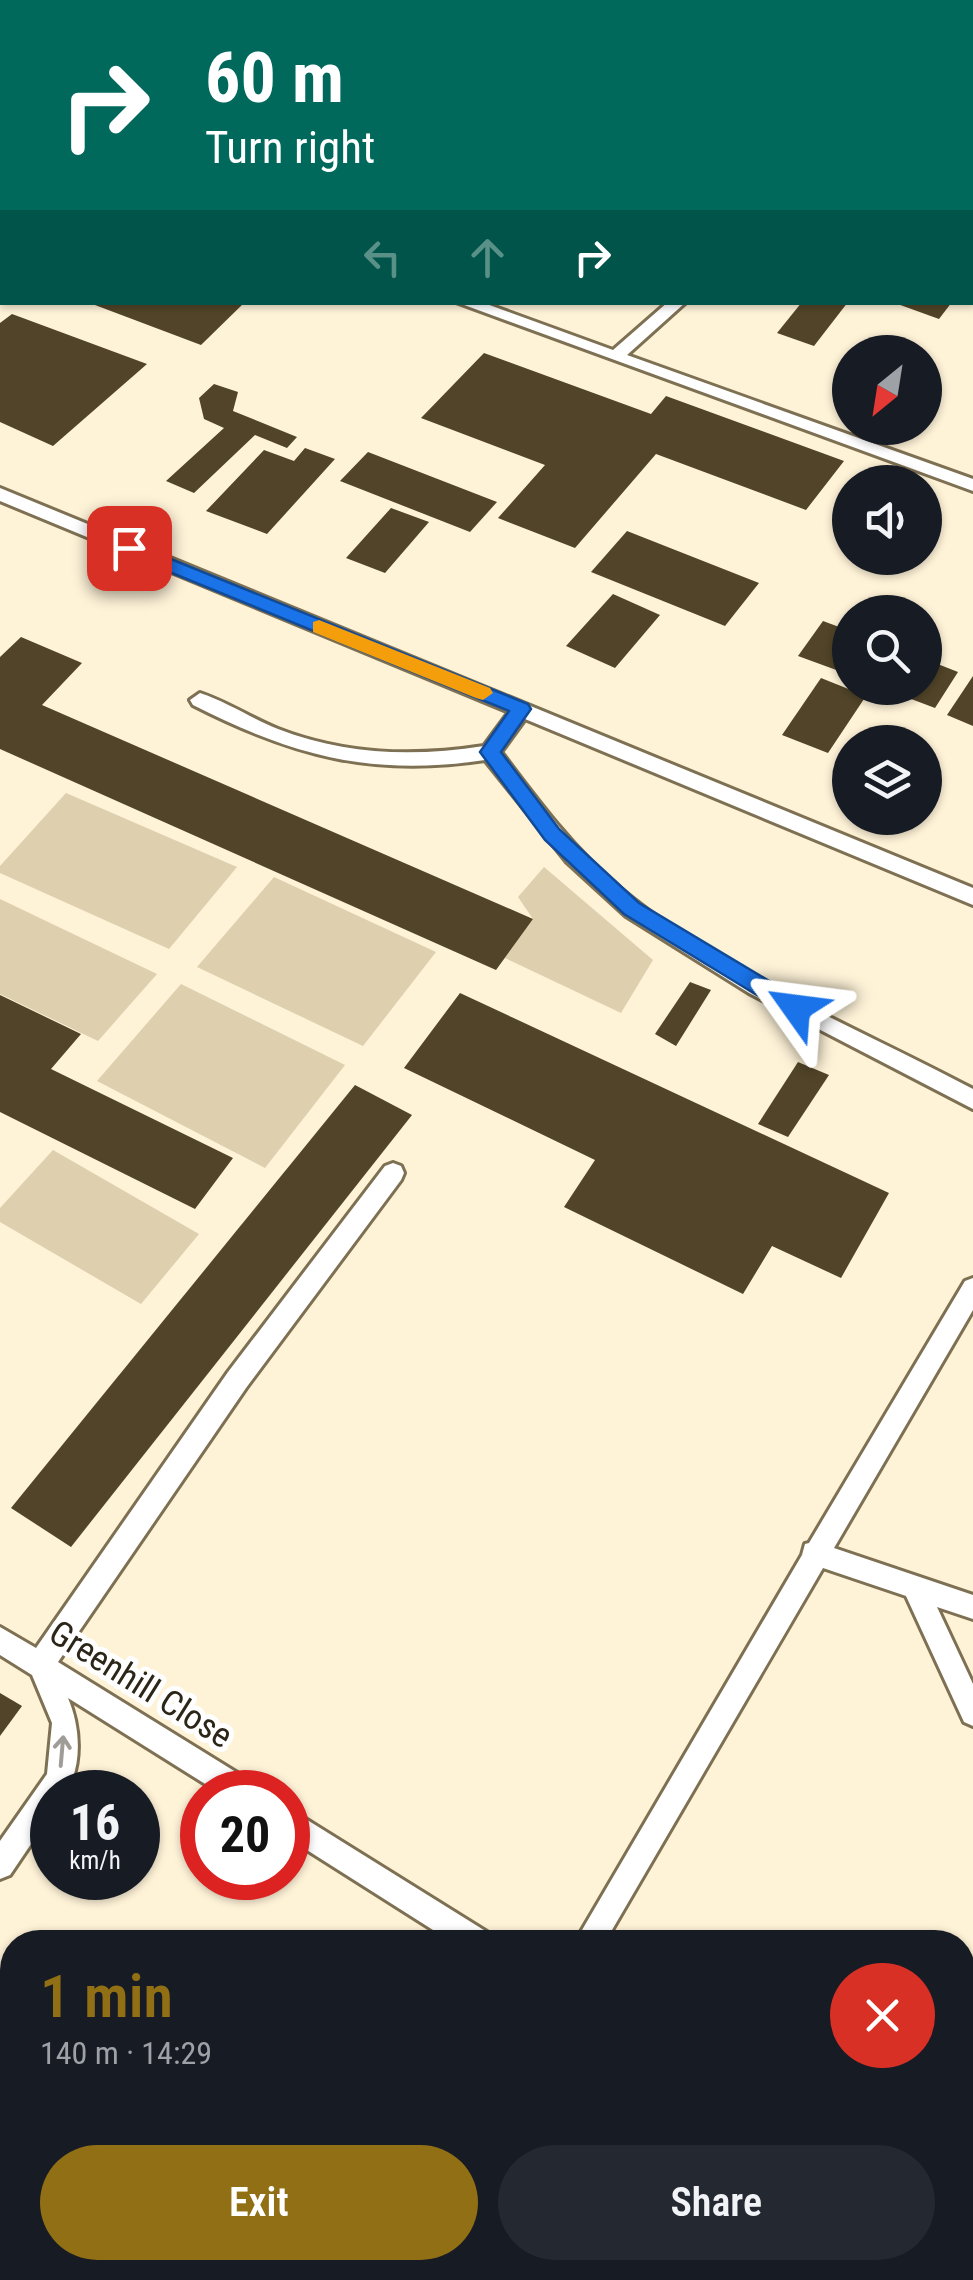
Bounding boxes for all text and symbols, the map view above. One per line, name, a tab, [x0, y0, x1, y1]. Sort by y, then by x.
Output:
text: 60 m	[205, 37, 344, 119]
icon: right	[40, 40, 170, 170]
text: Turn right	[205, 121, 375, 174]
icon: left	[355, 230, 410, 285]
icon: ahead	[460, 230, 515, 285]
icon: right	[565, 230, 620, 285]
north arrow	[832, 335, 942, 445]
map controls	[832, 335, 942, 835]
button: sound	[832, 465, 942, 575]
pin	[87, 506, 172, 591]
icon: arrive	[102, 521, 157, 576]
button: search	[832, 595, 942, 705]
button: layers	[832, 725, 942, 835]
position arrow	[744, 956, 848, 1060]
street label: Greenhill Close	[42, 1612, 240, 1757]
one-way arrow	[53, 1736, 72, 1768]
speed limit sign: 20	[180, 1770, 310, 1900]
text: 16	[70, 1794, 120, 1852]
text: km/h	[69, 1846, 121, 1875]
text: 1 min	[40, 1961, 173, 2032]
button: close	[830, 1963, 935, 2068]
text: 140 m · 14:29	[40, 2034, 212, 2072]
button: Exit	[40, 2145, 478, 2260]
button: Share	[498, 2145, 935, 2260]

